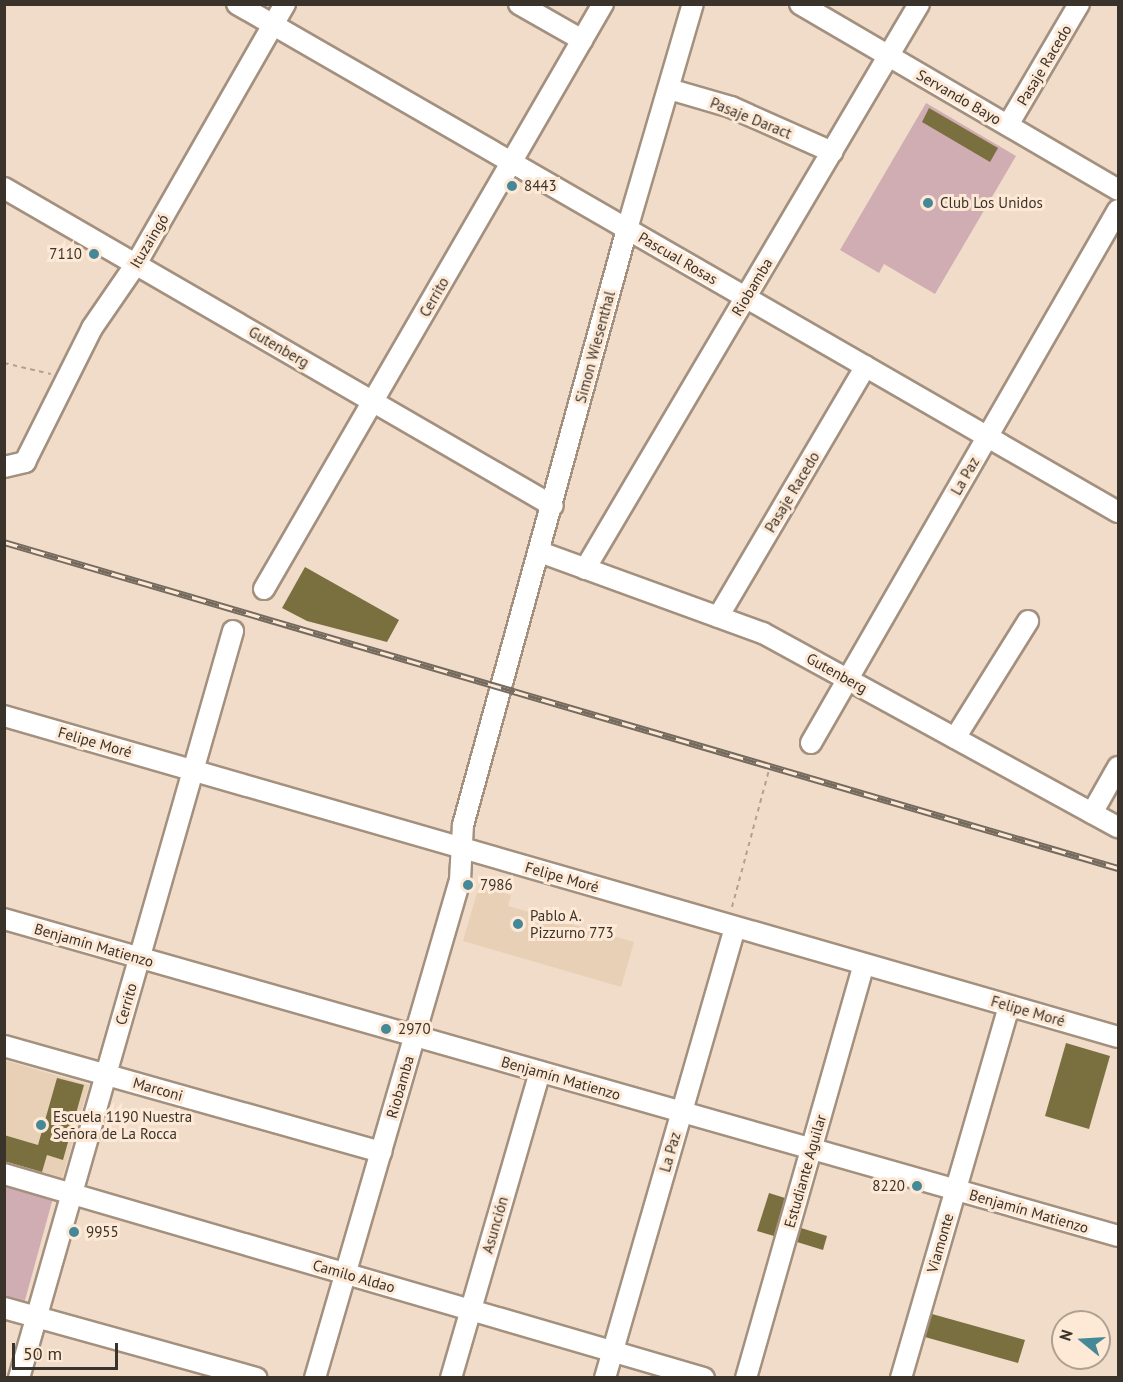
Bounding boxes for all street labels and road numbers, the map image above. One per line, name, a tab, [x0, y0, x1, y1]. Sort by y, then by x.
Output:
street label: Pasaje Racedo	[1013, 21, 1075, 109]
street label: Servando Bayo	[913, 66, 1005, 128]
street label: Pasaje Daract	[708, 93, 794, 143]
street label: Ituzaingó	[126, 211, 172, 271]
street label: Pascual Rosas	[635, 228, 721, 288]
street label: Riobamba	[728, 255, 776, 319]
street label: Cerrito	[415, 274, 453, 320]
street label: Simon Wiesenthal	[571, 289, 619, 405]
street label: Gutenberg	[246, 322, 312, 372]
street label: Pasaje Racedo	[761, 448, 823, 536]
street label: La Paz	[947, 454, 983, 498]
street label: Gutenberg	[803, 649, 871, 697]
street label: Felipe Moré	[56, 723, 134, 761]
street label: Felipe Moré	[523, 858, 601, 896]
street label: Benjamín Matienzo	[32, 919, 156, 971]
street label: Cerrito	[111, 981, 141, 1027]
street label: Felipe Moré	[989, 992, 1067, 1030]
street label: Benjamín Matienzo	[499, 1052, 623, 1104]
street label: Riobamba	[382, 1054, 418, 1120]
street label: Marconi	[131, 1073, 185, 1105]
street label: Estudiante Aguilar	[780, 1112, 830, 1230]
street label: La Paz	[656, 1130, 684, 1174]
street label: Benjamín Matienzo	[967, 1185, 1091, 1237]
street label: Asunción	[478, 1194, 512, 1256]
street label: Viamonte	[923, 1211, 957, 1275]
street label: Camilo Aldao	[311, 1256, 397, 1296]

